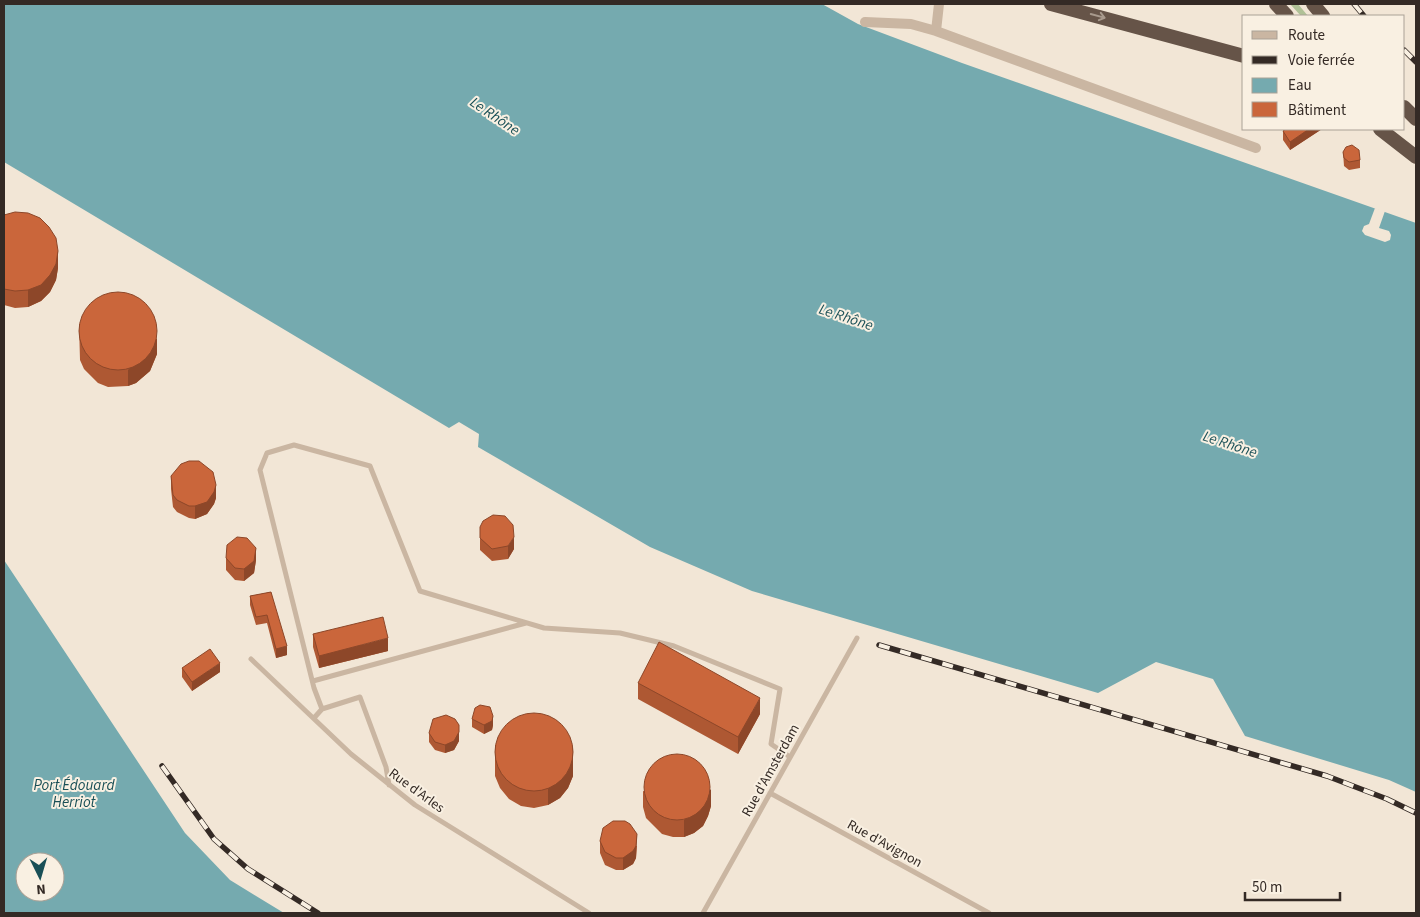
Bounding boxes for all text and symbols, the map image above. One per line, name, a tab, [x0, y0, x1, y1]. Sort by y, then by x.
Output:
one-way arrow	[1090, 12, 1106, 22]
legend	[1242, 15, 1405, 130]
text: Route	[1288, 25, 1325, 46]
text: Voie ferrée	[1288, 50, 1355, 71]
text: Eau	[1288, 75, 1312, 96]
water label: Le Rhône	[466, 92, 524, 141]
text: Bâtiment	[1288, 100, 1346, 121]
water label: Le Rhône	[816, 299, 876, 336]
water label: Le Rhône	[1200, 426, 1260, 463]
street label: Rue d'Amsterdam	[737, 720, 805, 820]
street label: Rue d'Arles	[384, 764, 449, 818]
water label: Port Édouard Herriot	[34, 775, 115, 813]
street label: Rue d'Avignon	[843, 815, 926, 873]
north arrow	[15, 852, 65, 902]
scale bar	[1245, 870, 1340, 902]
text: 50 m	[1252, 877, 1282, 898]
text: N	[36, 879, 47, 899]

